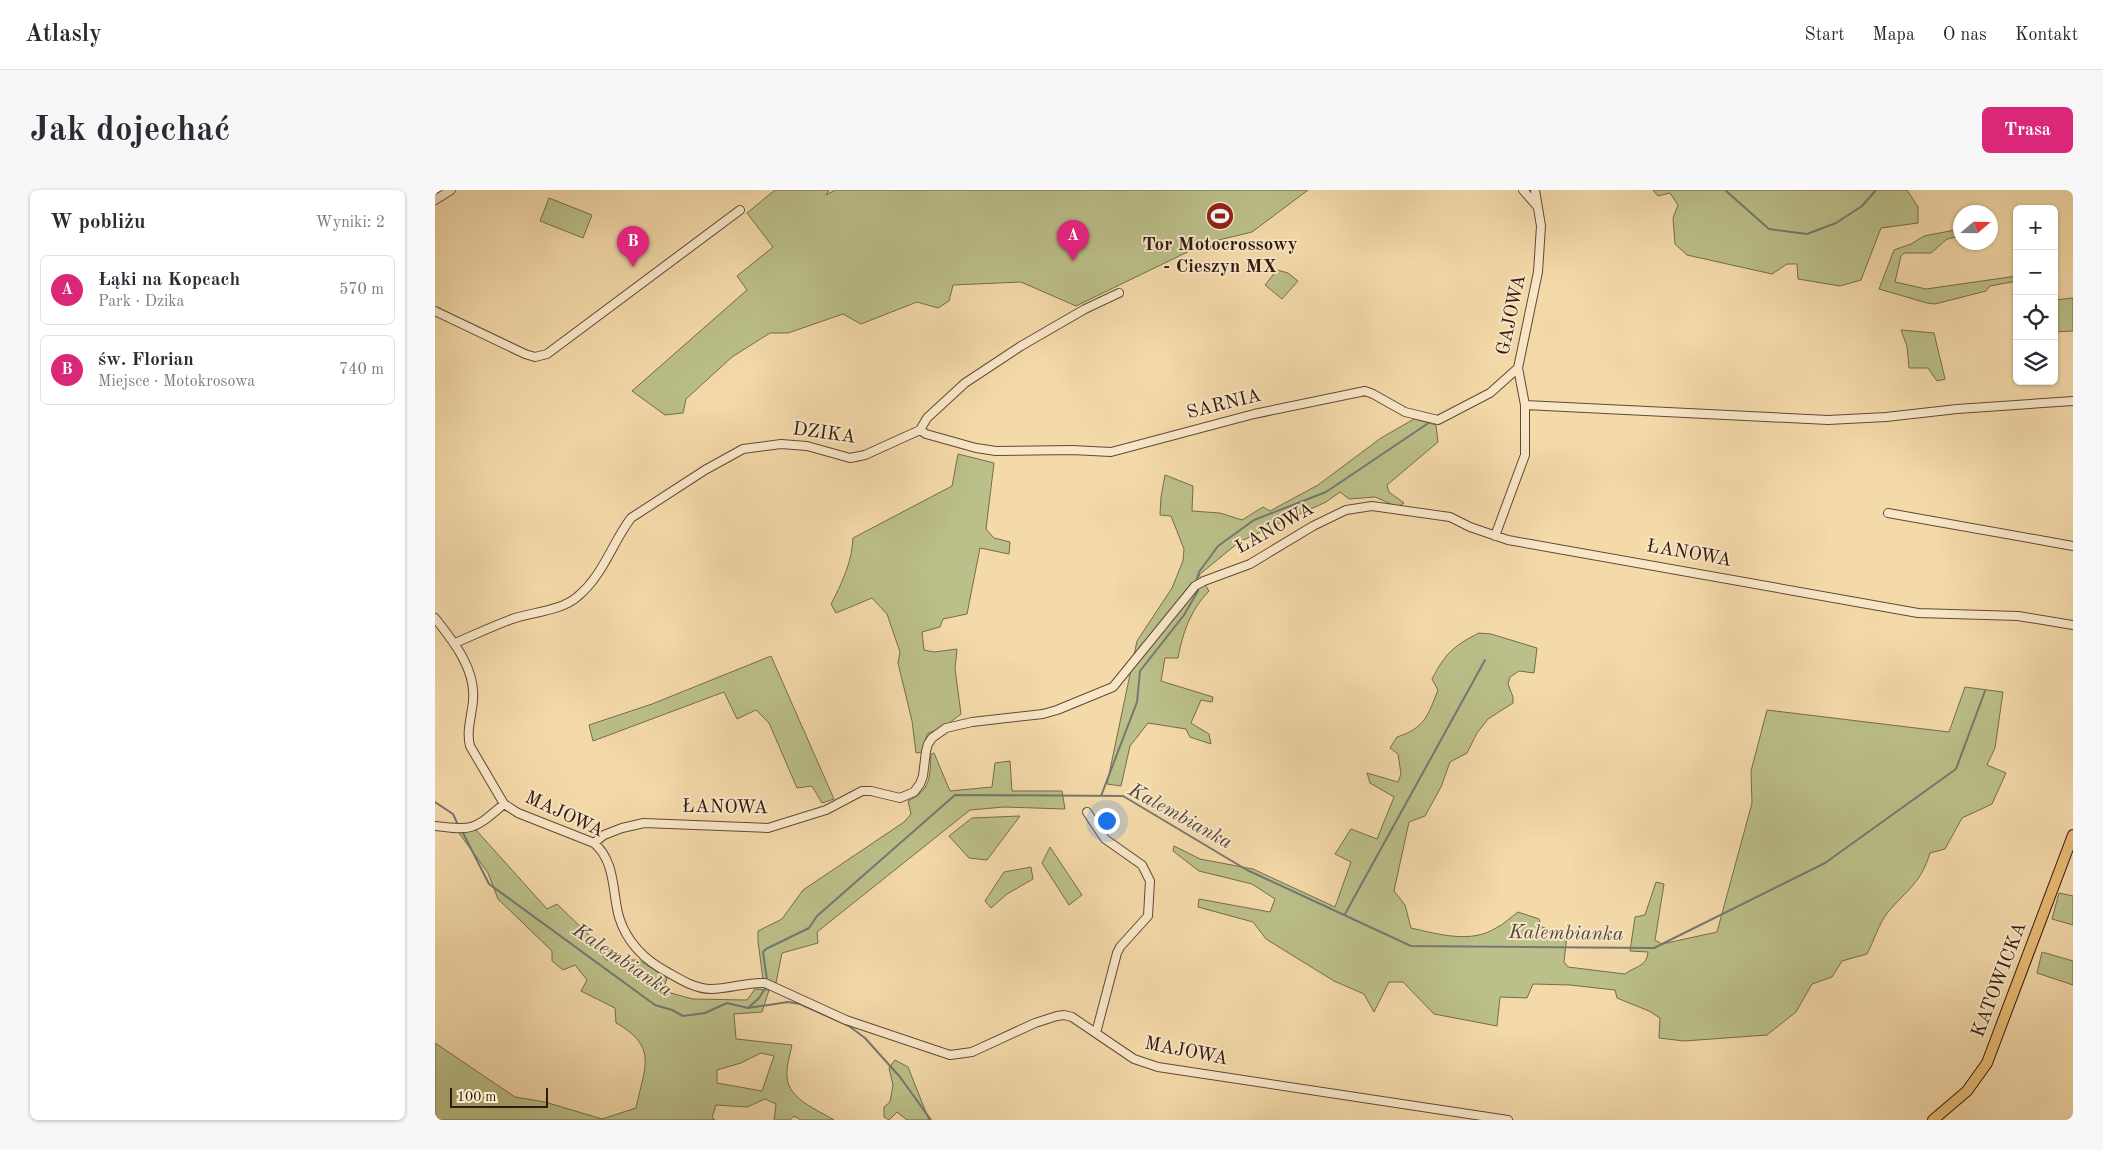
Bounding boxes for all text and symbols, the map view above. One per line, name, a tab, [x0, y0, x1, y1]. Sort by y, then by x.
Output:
text: Atlasly	[25, 23, 102, 47]
text: Start	[1805, 26, 1845, 44]
text: Mapa	[1873, 26, 1915, 44]
text: O nas	[1943, 26, 1987, 44]
text: Kontakt	[2015, 26, 2078, 44]
button: Trasa	[1982, 107, 2073, 153]
text: Jak dojechać	[30, 113, 230, 148]
sports icon: Tor Motocrossowy - Cieszyn MX	[1205, 201, 1235, 231]
north arrow	[1953, 205, 1998, 250]
map controls	[2013, 205, 2058, 385]
button: +	[2013, 205, 2058, 250]
text: W pobliżu	[50, 212, 145, 233]
text: Wyniki: 2	[316, 215, 385, 231]
pin: A	[1057, 220, 1089, 261]
pin: B	[617, 226, 649, 267]
place label: Tor Motocrossowy - Cieszyn MX	[1142, 236, 1298, 277]
button: −	[2013, 250, 2058, 295]
text: Łąki na Kopcach	[98, 271, 240, 290]
street label: GAJOWA	[1494, 273, 1530, 357]
text: A	[61, 282, 73, 298]
text: 570 m	[339, 282, 384, 298]
text: Park · Dzika	[98, 294, 184, 310]
button: locate	[2013, 295, 2058, 340]
button: layers	[2013, 340, 2058, 385]
text: św. Florian	[98, 351, 194, 370]
text: B	[61, 362, 73, 378]
text: 740 m	[339, 362, 384, 378]
text: Miejsce · Motokrosowa	[98, 374, 255, 390]
street label: SARNIA	[1185, 386, 1264, 423]
street label: DZIKA	[791, 420, 857, 448]
street label: ŁANOWA	[1233, 500, 1318, 558]
street label: ŁANOWA	[1645, 537, 1734, 571]
water label: Kalembianka	[1124, 780, 1235, 854]
street label: MAJOWA	[522, 789, 607, 842]
street label: ŁANOWA	[682, 798, 769, 818]
your location	[1094, 808, 1120, 834]
street label: KATOWICKA	[1969, 919, 2031, 1040]
water label: Kalembianka	[568, 920, 675, 1002]
water label: Kalembianka	[1507, 923, 1624, 945]
street label: MAJOWA	[1143, 1035, 1230, 1069]
scale bar	[450, 1085, 547, 1108]
text: 100 m	[457, 1090, 496, 1104]

